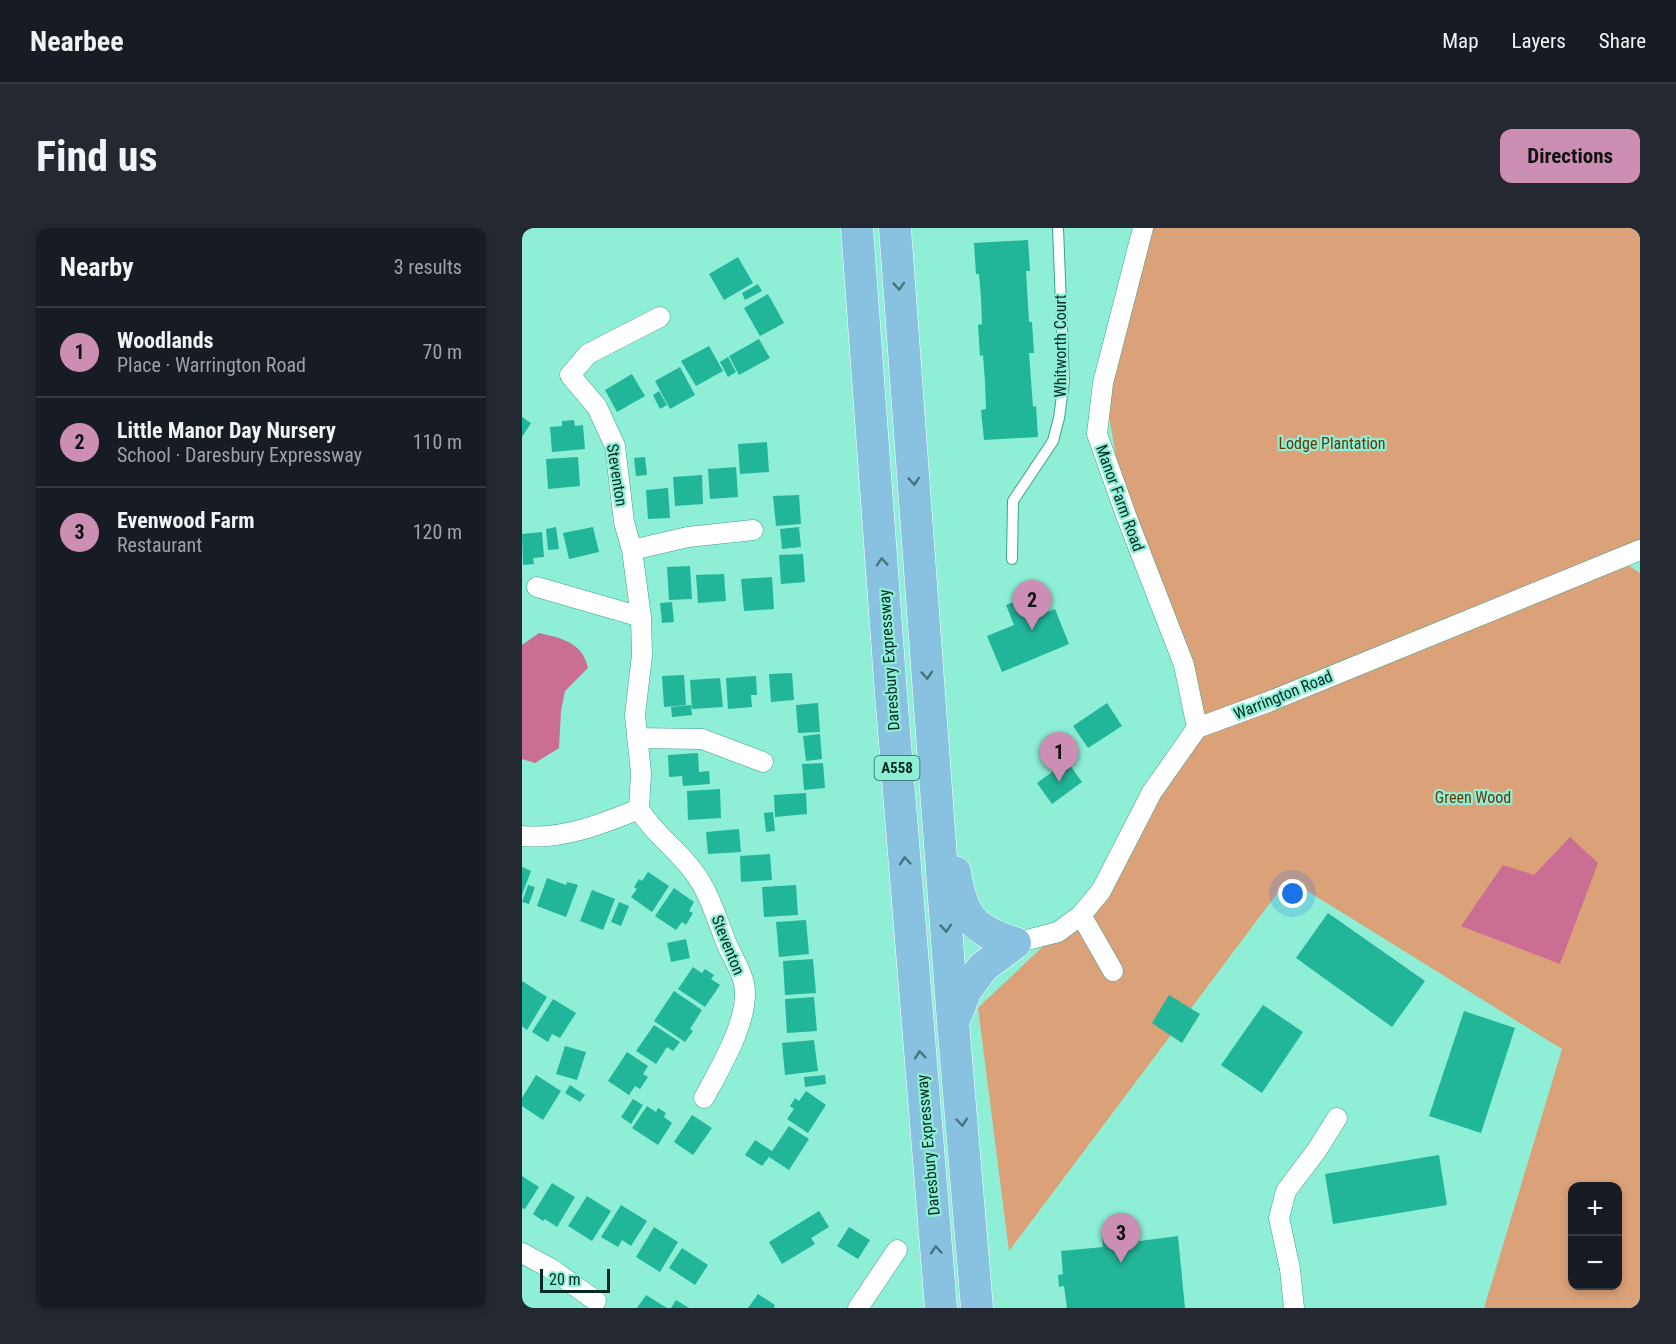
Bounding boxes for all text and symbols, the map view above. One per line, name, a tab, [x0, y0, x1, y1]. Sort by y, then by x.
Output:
text: Nearbee	[30, 25, 124, 58]
text: Map	[1442, 29, 1479, 53]
text: Layers	[1512, 29, 1566, 53]
text: Share	[1599, 29, 1646, 53]
button: Directions	[1500, 129, 1640, 183]
text: Find us	[36, 132, 157, 181]
text: Nearby	[60, 252, 134, 282]
text: 3 results	[394, 255, 462, 279]
one-way arrow	[893, 282, 906, 291]
street label: Whitworth Court	[1051, 294, 1070, 397]
text: Woodlands	[117, 328, 214, 353]
text: 1	[74, 340, 85, 364]
text: 70 m	[423, 340, 462, 364]
text: Place · Warrington Road	[117, 353, 306, 377]
text: Little Manor Day Nursery	[117, 418, 336, 443]
text: 2	[74, 430, 85, 454]
text: 110 m	[413, 430, 462, 454]
park label: Lodge Plantation	[1278, 434, 1386, 453]
street label: Manor Farm Road	[1092, 442, 1148, 554]
text: School · Daresbury Expressway	[117, 443, 362, 467]
street label: Steventon	[603, 443, 631, 507]
one-way arrow	[907, 476, 920, 485]
text: Evenwood Farm	[117, 508, 254, 533]
text: 3	[74, 520, 85, 544]
text: 120 m	[413, 520, 462, 544]
text: Restaurant	[117, 533, 202, 557]
one-way arrow	[876, 557, 889, 566]
pin: 2	[1012, 580, 1052, 630]
street label: Daresbury Expressway	[875, 588, 903, 731]
street label: Warrington Road	[1231, 667, 1335, 723]
one-way arrow	[921, 671, 934, 680]
pin: 1	[1040, 732, 1078, 782]
road number: A558	[874, 756, 920, 780]
park label: Green Wood	[1435, 788, 1511, 807]
one-way arrow	[899, 856, 912, 865]
your location	[1278, 879, 1307, 908]
street label: Steventon	[707, 912, 749, 978]
one-way arrow	[939, 924, 952, 933]
one-way arrow	[914, 1051, 927, 1060]
street label: Daresbury Expressway	[912, 1073, 944, 1216]
one-way arrow	[955, 1118, 968, 1127]
map controls	[1568, 1182, 1622, 1290]
button: +	[1568, 1182, 1622, 1236]
pin: 3	[1102, 1214, 1140, 1263]
button: −	[1568, 1236, 1622, 1290]
one-way arrow	[930, 1245, 943, 1254]
scale bar	[540, 1266, 610, 1294]
text: 20 m	[549, 1270, 581, 1289]

